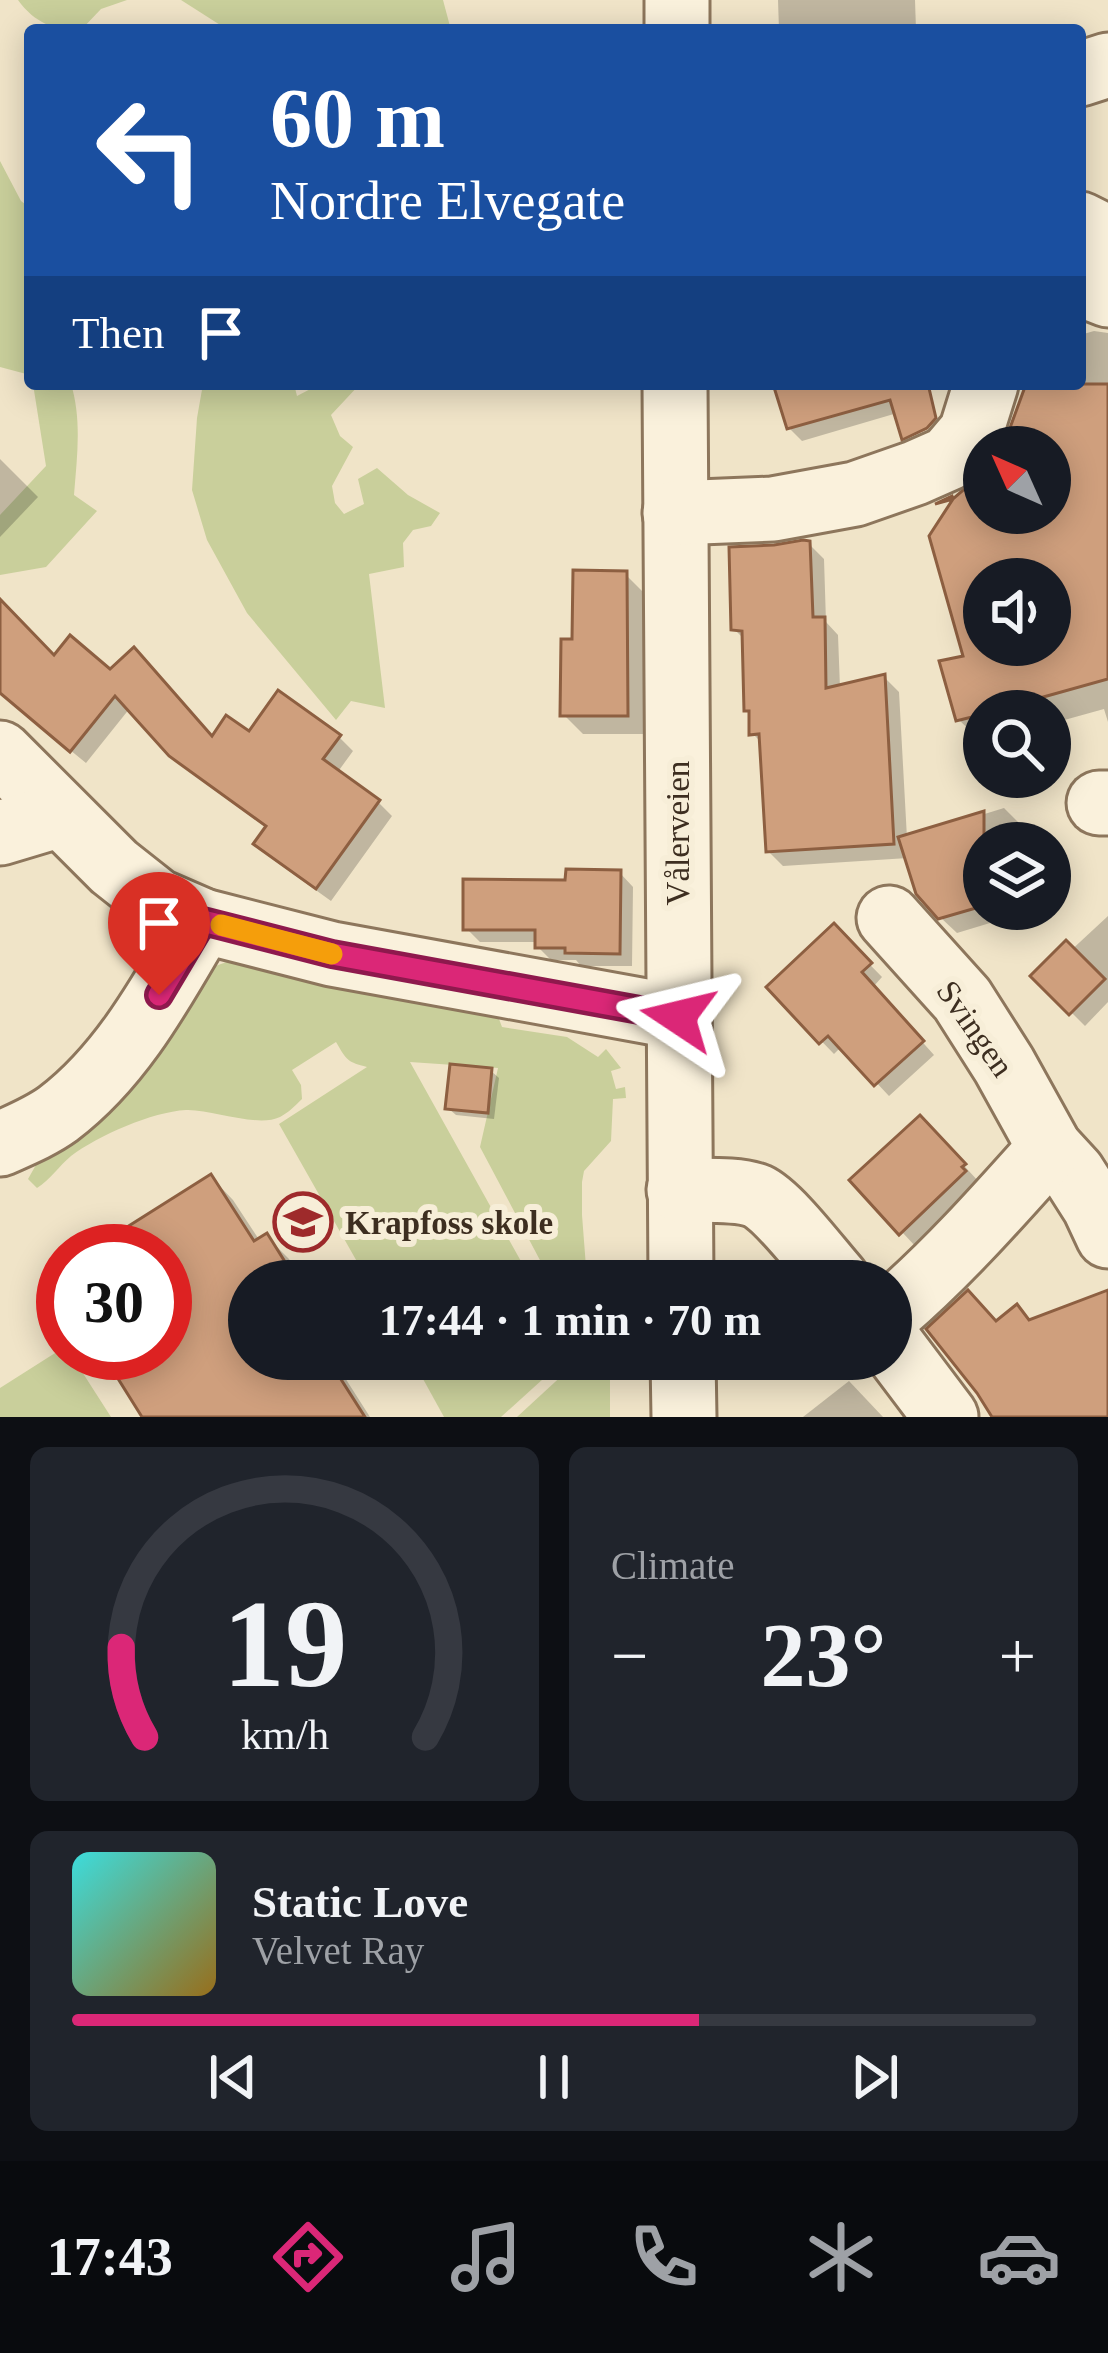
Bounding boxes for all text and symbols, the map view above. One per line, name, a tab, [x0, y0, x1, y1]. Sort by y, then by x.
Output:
icon: left	[72, 72, 228, 228]
text: 60 m	[270, 72, 445, 165]
text: Nordre Elvegate	[270, 171, 625, 231]
icon: arrive	[188, 300, 254, 366]
text: Then	[72, 308, 164, 358]
north arrow	[963, 426, 1071, 534]
map controls	[963, 426, 1071, 930]
button: sound	[963, 558, 1071, 666]
button: search	[963, 690, 1071, 798]
street label: Vålerveien	[660, 761, 696, 905]
button: layers	[963, 822, 1071, 930]
pin	[108, 872, 210, 995]
icon: arrive	[126, 890, 192, 956]
position arrow	[615, 954, 741, 1080]
street label: Svingen	[929, 974, 1021, 1083]
school or university icon: Krapfoss skole	[272, 1191, 334, 1253]
place label: Krapfoss skole	[345, 1205, 553, 1241]
speed limit sign: 30	[36, 1224, 192, 1380]
text: 17:44 · 1 min · 70 m	[379, 1295, 761, 1345]
text: Climate	[611, 1544, 734, 1587]
text: 19	[222, 1575, 347, 1713]
text: 23°	[761, 1606, 887, 1705]
text: −	[611, 1619, 648, 1692]
text: +	[999, 1619, 1036, 1692]
text: km/h	[240, 1711, 329, 1758]
text: Static Love	[252, 1877, 468, 1927]
text: Velvet Ray	[252, 1929, 424, 1972]
icon: previous	[200, 2044, 266, 2110]
icon: pause	[521, 2044, 587, 2110]
icon: next	[842, 2044, 908, 2110]
icon: directions	[266, 2215, 350, 2299]
icon: music	[444, 2215, 528, 2299]
icon: phone	[622, 2215, 706, 2299]
icon: climate	[799, 2215, 883, 2299]
icon: car	[977, 2215, 1061, 2299]
text: 17:43	[47, 2227, 173, 2287]

